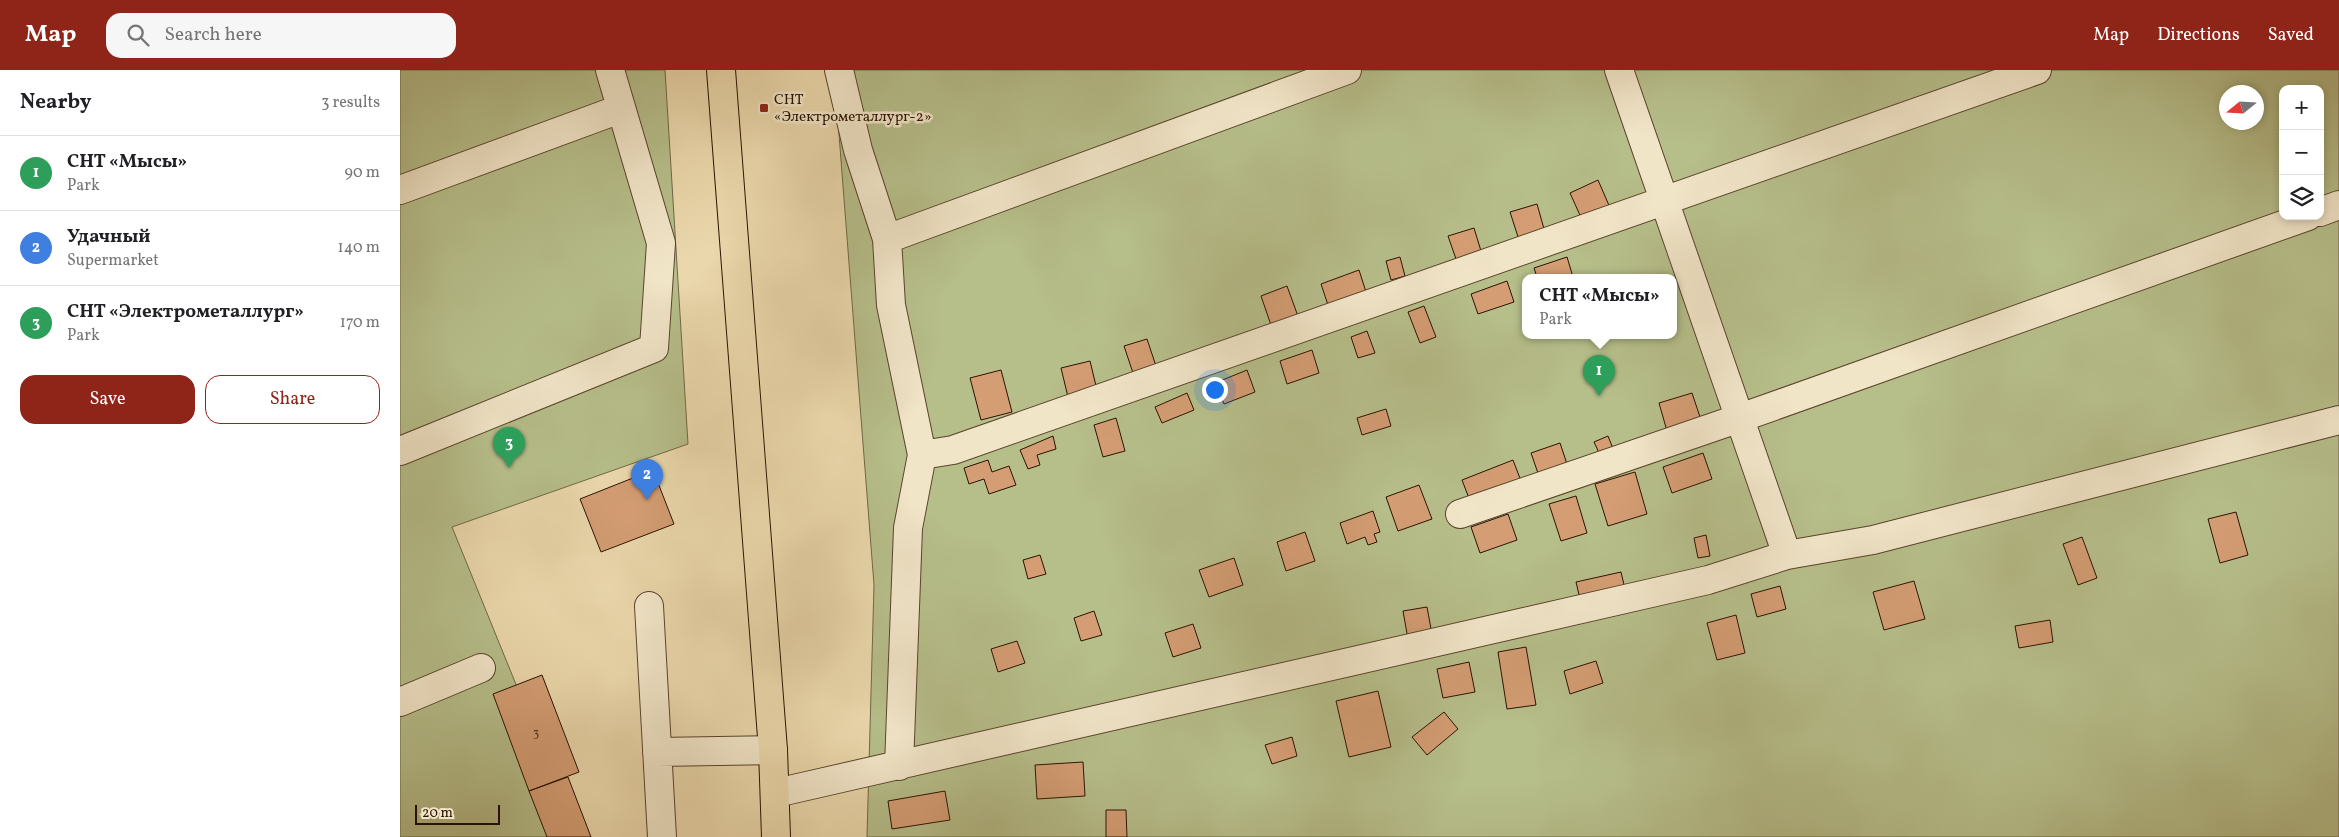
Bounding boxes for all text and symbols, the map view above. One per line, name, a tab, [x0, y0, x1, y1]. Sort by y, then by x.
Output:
search box	[106, 13, 456, 58]
text: Map	[25, 18, 76, 52]
icon: search	[124, 21, 152, 49]
text: Search here	[164, 22, 262, 48]
text: Map	[2093, 23, 2129, 48]
text: Directions	[2157, 23, 2240, 48]
text: Saved	[2268, 23, 2314, 48]
north arrow	[2219, 85, 2264, 130]
map controls	[2279, 85, 2324, 220]
button: +	[2279, 85, 2324, 130]
text: Nearby	[20, 88, 91, 117]
place label: СНТ «Электрометаллург-2»	[774, 90, 931, 128]
text: 3 results	[321, 92, 380, 114]
marker: СНТ «Электрометаллург-2»	[758, 102, 770, 114]
button: −	[2279, 130, 2324, 175]
text: СНТ «Мысы»	[67, 149, 187, 175]
text: 1	[33, 162, 39, 184]
text: 90 m	[344, 162, 380, 184]
text: Park	[67, 175, 100, 197]
button: layers	[2279, 175, 2324, 220]
text: Удачный	[67, 224, 151, 250]
text: 2	[32, 237, 40, 259]
text: 140 m	[338, 237, 380, 259]
text: Supermarket	[67, 250, 159, 272]
popup	[1522, 274, 1677, 339]
text: СНТ «Мысы»	[1539, 283, 1660, 309]
text: СНТ «Электрометаллург»	[67, 299, 304, 325]
text: Park	[1539, 309, 1572, 331]
text: 3	[32, 312, 40, 334]
text: 170 m	[340, 312, 380, 334]
text: Park	[67, 325, 100, 347]
pin: 1	[1583, 355, 1615, 396]
button: Save	[20, 375, 195, 424]
button: Share	[205, 375, 380, 424]
your location	[1202, 377, 1228, 403]
pin: 3	[493, 427, 525, 468]
pin: 2	[631, 459, 663, 500]
house number: 3	[533, 726, 539, 742]
scale bar	[415, 802, 500, 825]
text: 20 m	[422, 804, 453, 823]

